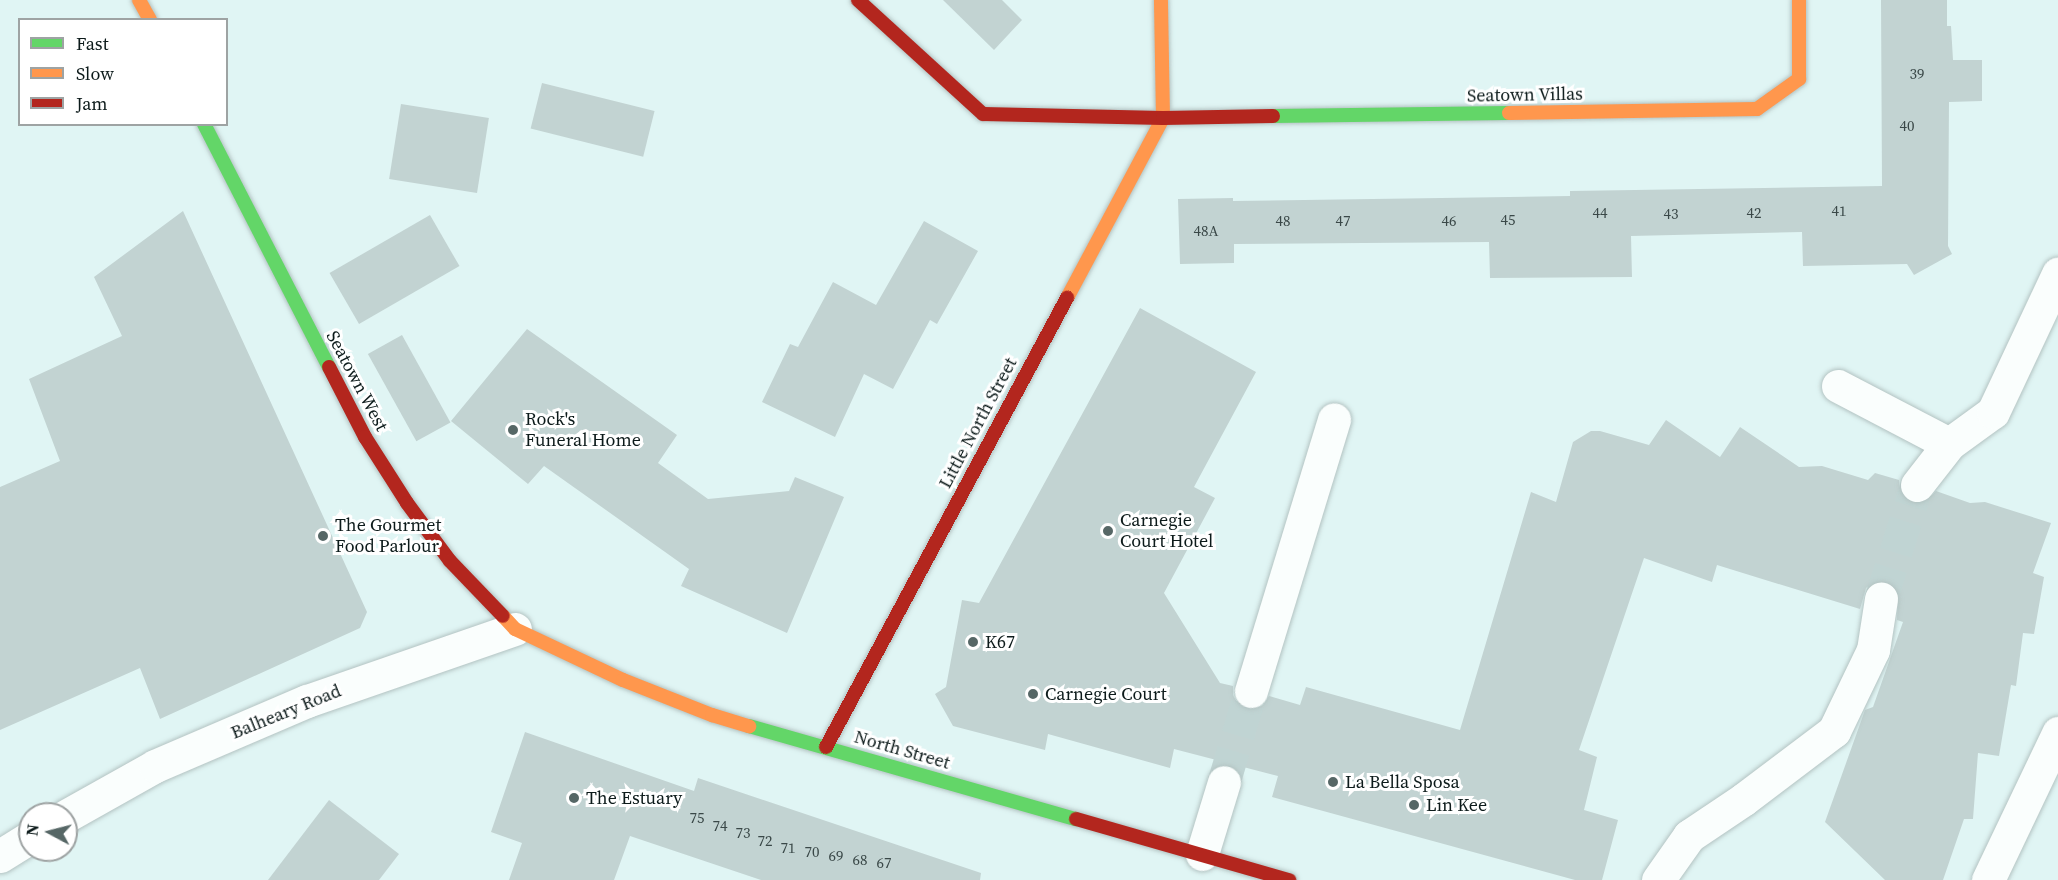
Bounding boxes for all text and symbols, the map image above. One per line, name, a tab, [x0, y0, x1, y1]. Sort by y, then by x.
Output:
legend	[18, 18, 228, 126]
text: Fast	[76, 31, 109, 56]
text: Slow	[76, 61, 114, 86]
house number: 39	[1910, 65, 1924, 83]
street label: Seatown Villas	[1467, 83, 1583, 107]
text: Jam	[76, 91, 108, 116]
house number: 40	[1900, 117, 1914, 135]
house number: 41	[1832, 202, 1846, 220]
house number: 44	[1593, 204, 1607, 222]
house number: 42	[1747, 204, 1761, 222]
house number: 43	[1664, 205, 1678, 223]
house number: 45	[1501, 211, 1515, 229]
house number: 48	[1276, 212, 1290, 230]
house number: 47	[1336, 212, 1350, 230]
house number: 46	[1442, 212, 1456, 230]
house number: 48A	[1194, 222, 1218, 240]
street label: Seatown West	[321, 327, 393, 435]
street label: Little North Street	[934, 354, 1022, 492]
place label: Rock's Funeral Home	[525, 409, 641, 452]
marker: Rock's Funeral Home	[506, 423, 520, 437]
place label: Carnegie Court Hotel	[1120, 510, 1213, 552]
place label: The Gourmet Food Parlour	[335, 515, 441, 558]
marker: Carnegie Court Hotel	[1101, 524, 1115, 538]
marker: The Gourmet Food Parlour	[316, 529, 330, 543]
place label: K67	[985, 631, 1015, 653]
marker: K67	[966, 635, 980, 649]
street label: Balheary Road	[228, 680, 344, 744]
place label: Carnegie Court	[1045, 683, 1167, 705]
marker: Carnegie Court	[1026, 687, 1040, 701]
street label: North Street	[852, 726, 952, 774]
place label: La Bella Sposa	[1345, 771, 1460, 793]
marker: La Bella Sposa	[1326, 775, 1340, 789]
place label: The Estuary	[586, 787, 682, 809]
marker: The Estuary	[567, 791, 581, 805]
place label: Lin Kee	[1426, 794, 1487, 816]
marker: Lin Kee	[1407, 798, 1421, 812]
north arrow	[18, 802, 78, 862]
house number: 75	[690, 809, 704, 827]
house number: 74	[713, 817, 727, 835]
text: N	[20, 823, 44, 837]
house number: 73	[736, 824, 750, 842]
house number: 72	[758, 832, 772, 850]
house number: 71	[781, 839, 795, 857]
house number: 70	[805, 843, 819, 861]
house number: 69	[829, 847, 843, 865]
house number: 68	[853, 851, 867, 869]
house number: 67	[877, 854, 891, 872]

